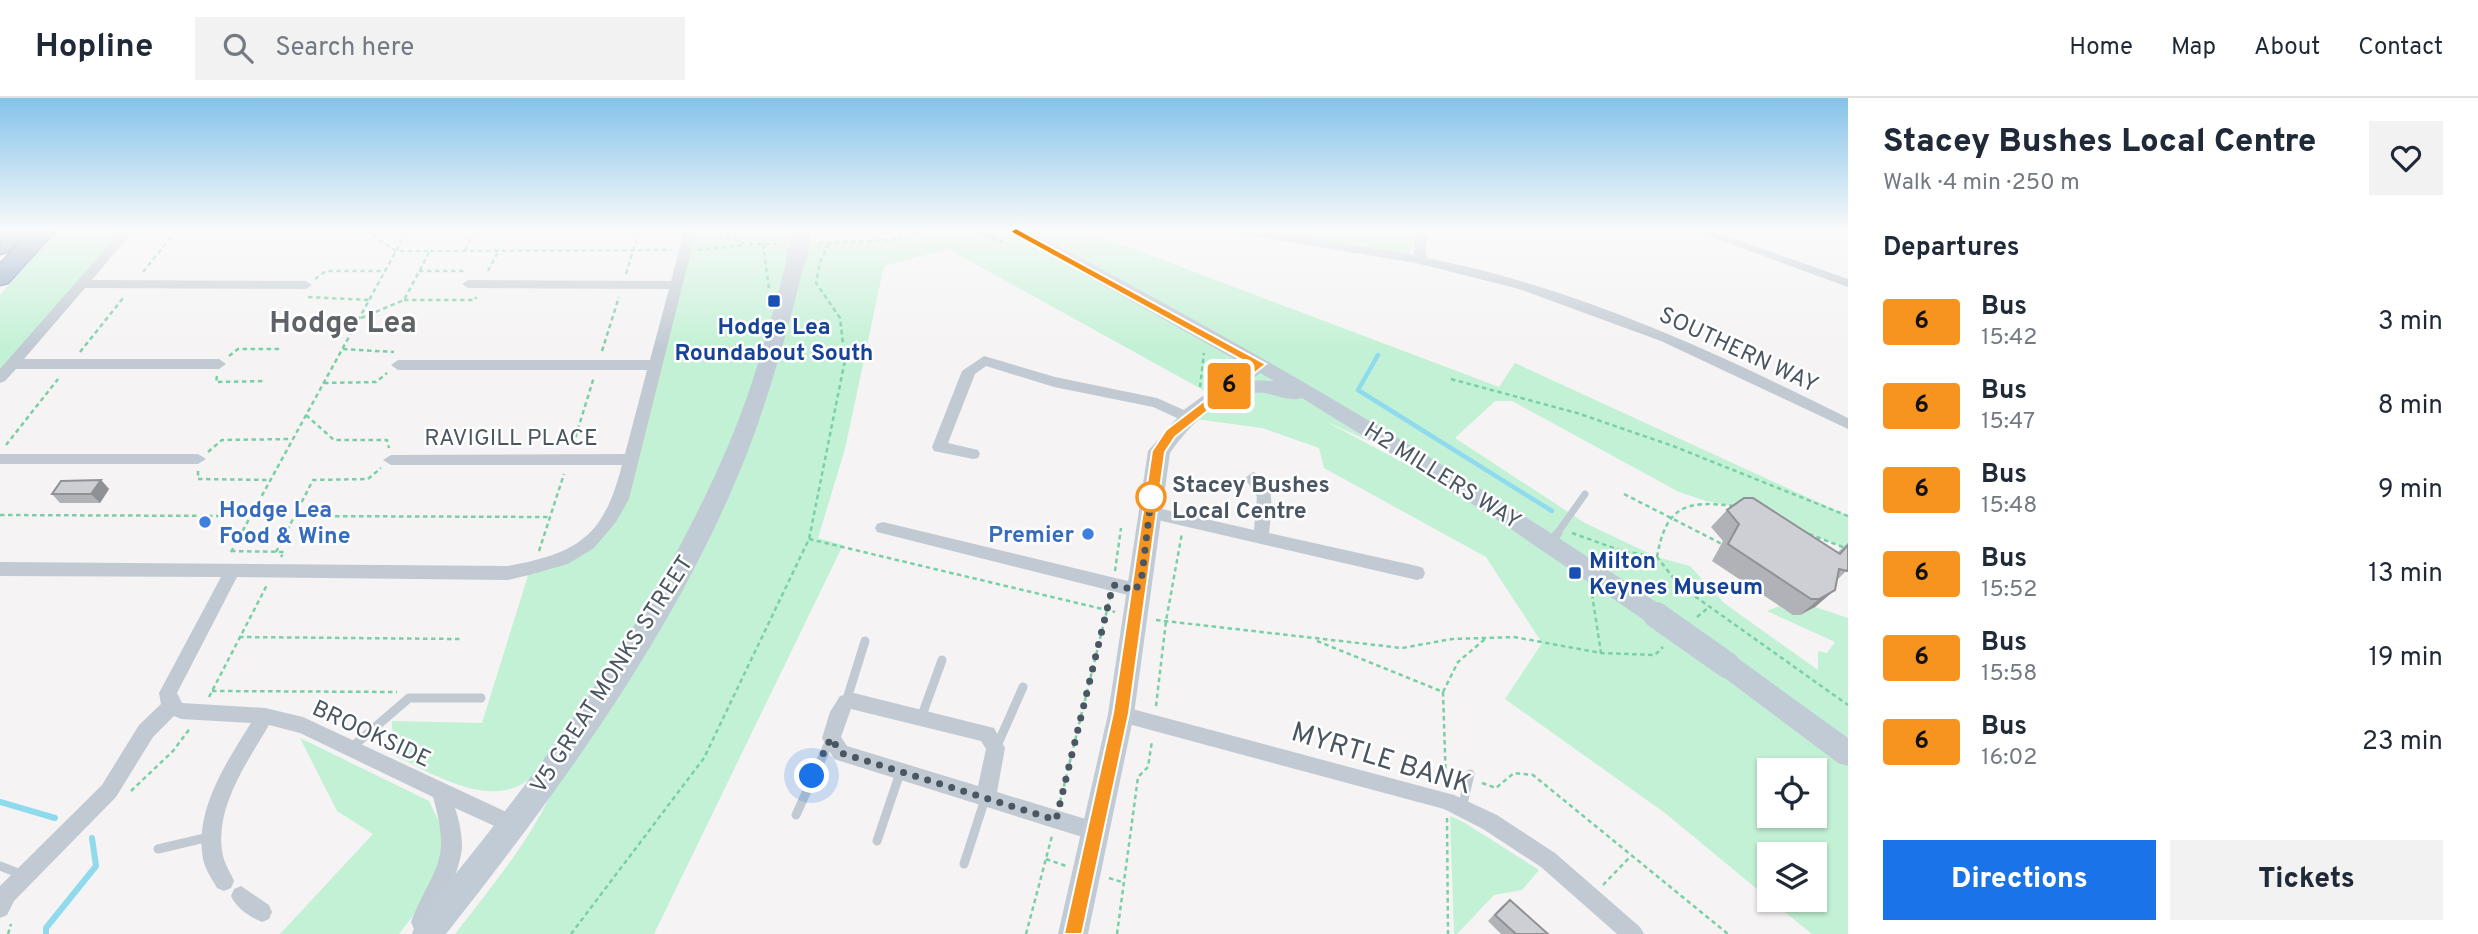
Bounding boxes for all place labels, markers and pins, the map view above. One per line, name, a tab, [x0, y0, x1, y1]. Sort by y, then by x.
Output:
marker: Hodge Lea Roundabout South	[766, 293, 782, 309]
place label: Hodge Lea Roundabout South	[675, 314, 873, 369]
place label: Stacey Bushes Local Centre	[1172, 472, 1330, 527]
marker: Stacey Bushes Local Centre	[1136, 482, 1166, 512]
place label: Hodge Lea Food & Wine	[219, 497, 351, 552]
marker: Hodge Lea Food & Wine	[197, 514, 213, 530]
place label: Premier	[988, 522, 1074, 551]
marker: Premier	[1080, 526, 1096, 542]
place label: Milton Keynes Museum	[1589, 548, 1763, 603]
marker: Milton Keynes Museum	[1567, 565, 1583, 581]

